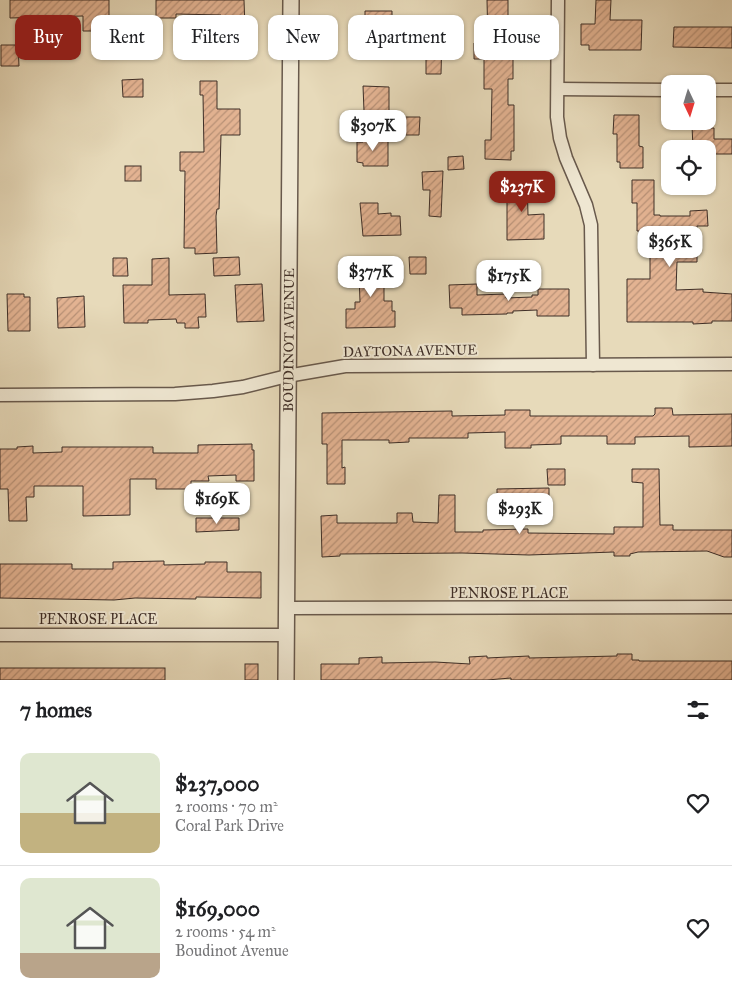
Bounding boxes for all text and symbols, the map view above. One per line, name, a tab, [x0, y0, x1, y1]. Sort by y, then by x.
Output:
chip: Buy	[15, 15, 81, 60]
chip: Rent	[91, 15, 163, 60]
chip: Filters	[173, 15, 258, 60]
chip: New	[268, 15, 338, 60]
chip: Apartment	[348, 15, 464, 60]
chip: House	[474, 15, 559, 60]
north arrow	[661, 75, 716, 130]
map controls	[661, 75, 716, 195]
pin: $307K	[338, 110, 408, 152]
text: $307K	[350, 116, 396, 135]
button: locate	[661, 140, 716, 195]
pin: $237K	[487, 170, 557, 213]
text: $237K	[500, 177, 544, 196]
pin: $365K	[635, 226, 705, 268]
text: $365K	[649, 232, 692, 251]
pin: $377K	[336, 256, 406, 298]
pin: $175K	[474, 260, 544, 302]
text: $377K	[349, 262, 393, 281]
text: $175K	[487, 266, 531, 285]
street label: BOUDINOT AVENUE	[279, 268, 298, 412]
street label: DAYTONA AVENUE	[343, 341, 477, 361]
pin: $169K	[182, 482, 252, 525]
text: $169K	[195, 489, 239, 508]
pin: $293K	[485, 492, 555, 535]
text: $293K	[498, 499, 542, 518]
street label: PENROSE PLACE	[450, 585, 568, 602]
street label: PENROSE PLACE	[39, 611, 157, 628]
icon: filters	[684, 696, 712, 724]
text: 7 homes	[20, 697, 92, 723]
text: $237,000	[175, 771, 259, 797]
icon: home	[60, 773, 120, 833]
icon: heart	[684, 789, 712, 817]
text: 2 rooms · 70 m²	[175, 797, 278, 816]
text: Coral Park Drive	[175, 816, 284, 835]
text: $169,000	[175, 896, 260, 922]
icon: home	[60, 898, 120, 958]
icon: heart	[684, 914, 712, 942]
text: 2 rooms · 54 m²	[175, 922, 276, 941]
text: Boudinot Avenue	[175, 941, 289, 960]

